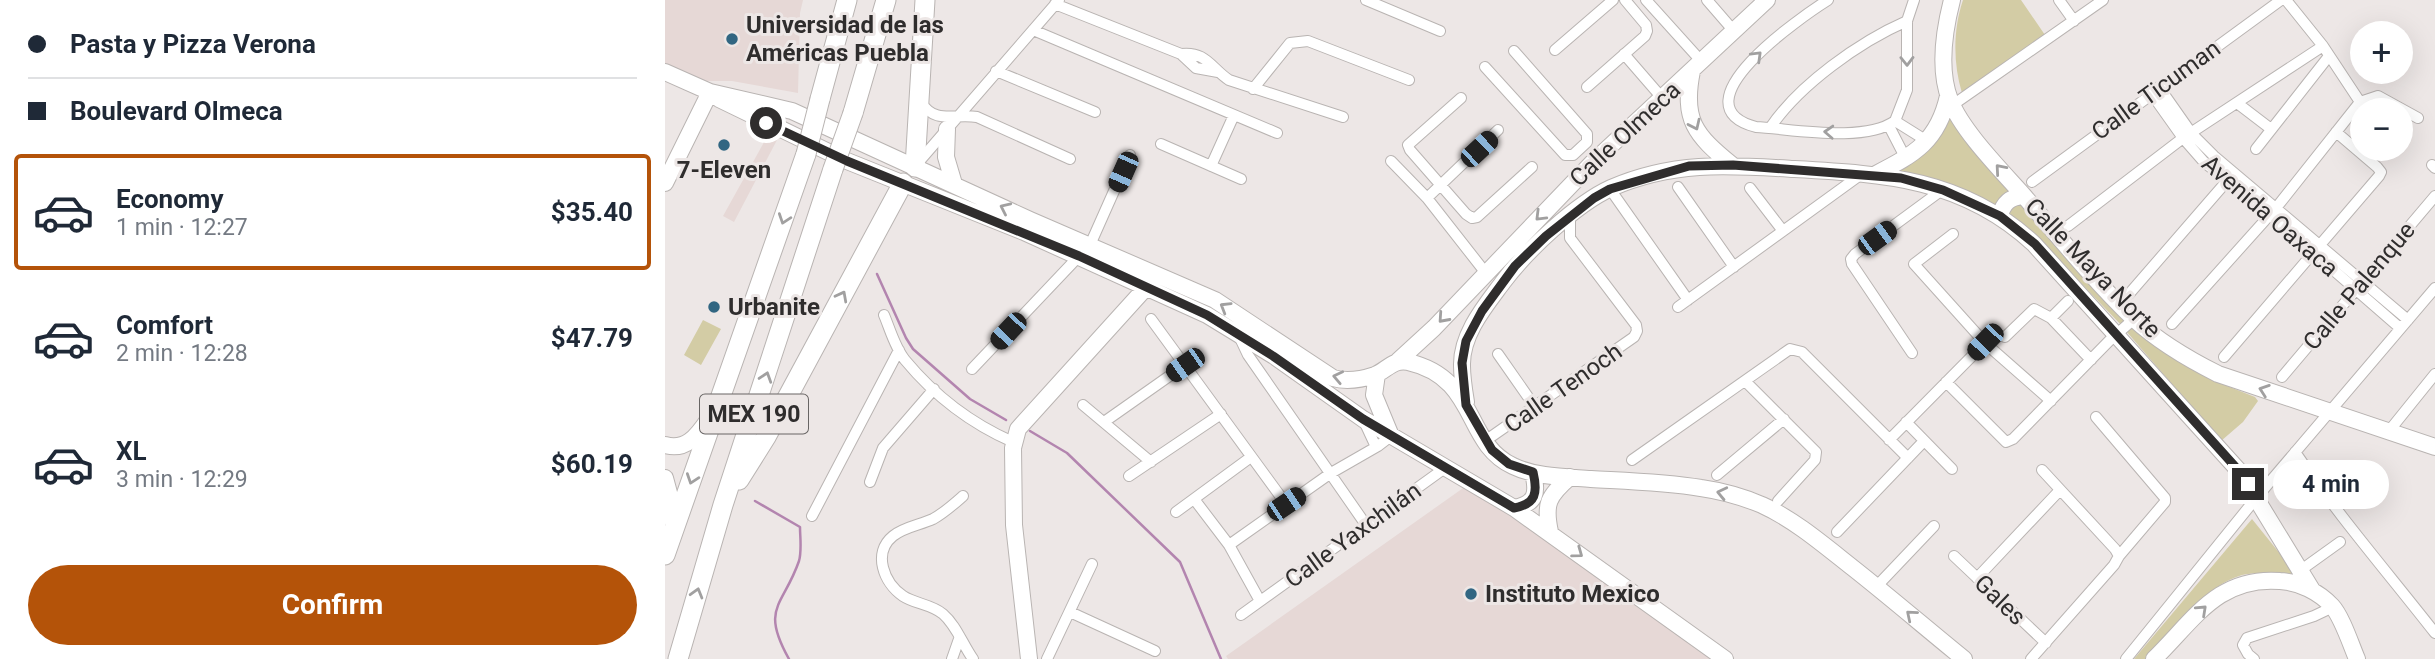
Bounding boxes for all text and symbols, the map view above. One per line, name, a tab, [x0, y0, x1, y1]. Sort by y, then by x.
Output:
place label: Universidad de las Américas Puebla	[746, 11, 944, 67]
map controls	[2350, 21, 2413, 161]
button: +	[2350, 21, 2413, 84]
text: Pasta y Pizza Verona	[70, 29, 316, 59]
marker: Universidad de las Américas Puebla	[724, 31, 740, 47]
street label: Calle Ticuman	[2086, 34, 2226, 146]
one-way arrow	[1749, 51, 1762, 64]
one-way arrow	[1899, 57, 1915, 67]
street label: Calle Olmeca	[1564, 76, 1686, 192]
text: Boulevard Olmeca	[70, 96, 283, 126]
button: −	[2350, 98, 2413, 161]
route start	[750, 107, 782, 139]
one-way arrow	[1687, 118, 1701, 130]
one-way arrow	[1823, 125, 1834, 140]
car	[1457, 127, 1502, 171]
marker: 7-Eleven	[716, 137, 732, 153]
car	[1105, 149, 1142, 195]
street label: Avenida Oaxaca	[2196, 149, 2344, 283]
place label: 7-Eleven	[677, 156, 771, 184]
one-way arrow	[1996, 165, 2008, 178]
icon: car	[32, 181, 95, 244]
text: Economy	[116, 184, 223, 214]
street label: Calle Maya Norte	[2019, 192, 2167, 344]
text: $35.40	[551, 197, 633, 227]
one-way arrow	[1000, 203, 1012, 217]
one-way arrow	[1536, 207, 1549, 220]
one-way arrow	[778, 212, 792, 224]
text: 1 min · 12:27	[116, 214, 248, 241]
street label: Calle Palenque	[2297, 216, 2421, 356]
car	[1854, 217, 1901, 259]
one-way arrow	[834, 291, 847, 303]
place label: Urbanite	[728, 293, 820, 321]
marker: Urbanite	[706, 299, 722, 315]
one-way arrow	[1220, 302, 1233, 315]
icon: car	[32, 307, 95, 370]
car	[986, 308, 1031, 354]
text: Comfort	[116, 310, 213, 340]
one-way arrow	[1439, 310, 1451, 323]
car	[1963, 320, 2008, 364]
text: $47.79	[551, 323, 633, 353]
street label: Calle Tenoch	[1499, 337, 1627, 439]
text: 2 min · 12:28	[116, 340, 248, 367]
car	[1162, 344, 1209, 386]
one-way arrow	[758, 371, 772, 383]
one-way arrow	[1332, 371, 1344, 385]
one-way arrow	[2258, 384, 2270, 398]
road number: MEX 190	[700, 394, 808, 434]
icon: car	[32, 433, 95, 496]
text: XL	[116, 436, 147, 466]
text: $60.19	[551, 449, 633, 479]
callout: 4 min	[2273, 460, 2388, 508]
text: 3 min · 12:29	[116, 466, 248, 493]
route end	[2232, 468, 2264, 500]
text: 4 min	[2302, 471, 2360, 498]
one-way arrow	[686, 473, 700, 485]
street label: Calle Yaxchilán	[1280, 476, 1426, 594]
car	[1263, 484, 1310, 524]
one-way arrow	[1716, 486, 1728, 501]
one-way arrow	[1570, 544, 1583, 557]
button: Confirm	[28, 565, 637, 645]
street label: Gales	[1969, 569, 2031, 631]
place label: Instituto Mexico	[1485, 580, 1660, 608]
marker: Instituto Mexico	[1463, 586, 1479, 602]
one-way arrow	[689, 588, 704, 600]
one-way arrow	[2194, 606, 2207, 619]
one-way arrow	[1907, 611, 1919, 624]

